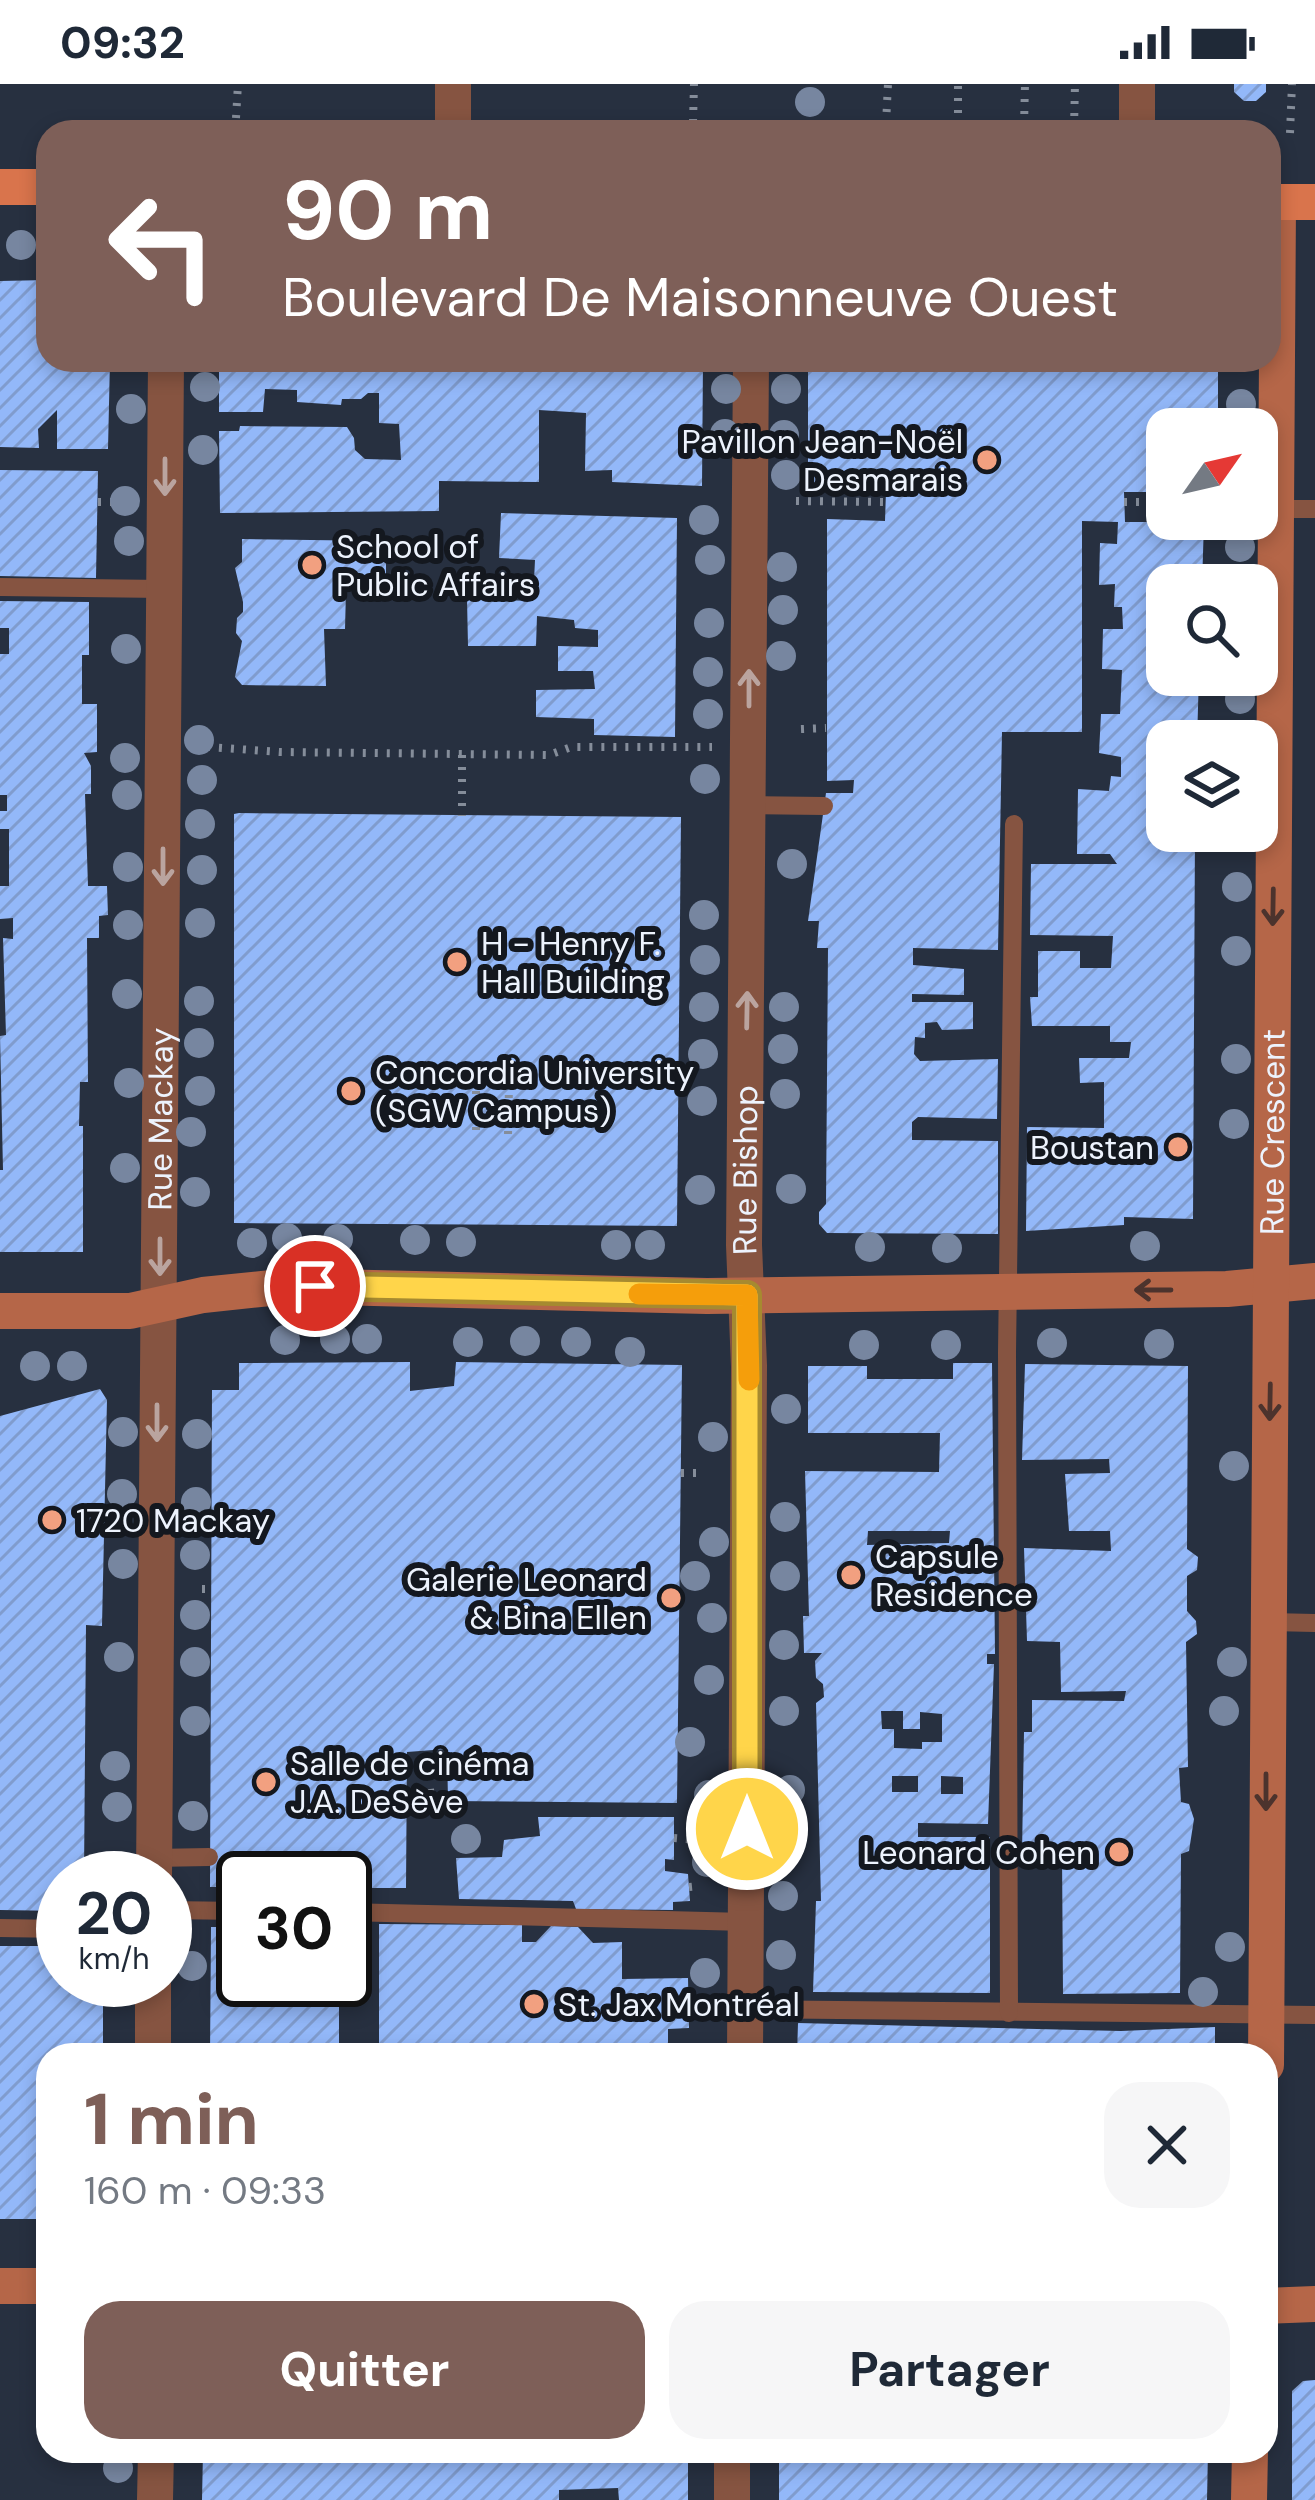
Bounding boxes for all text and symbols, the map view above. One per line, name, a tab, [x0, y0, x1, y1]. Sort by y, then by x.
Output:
text: 09:32	[60, 13, 185, 72]
text: 90 m	[282, 156, 493, 265]
icon: left	[84, 168, 240, 324]
text: Boulevard De Maisonneuve Ouest	[282, 262, 1118, 333]
north arrow	[1146, 408, 1278, 540]
map controls	[1146, 408, 1278, 852]
place label: Pavillon Jean-Noël Desmarais	[681, 420, 963, 501]
marker: Pavillon Jean-Noël Desmarais	[974, 447, 1000, 473]
one-way arrow	[154, 457, 176, 496]
place label: School of Public Affairs	[336, 525, 535, 606]
marker: School of Public Affairs	[299, 552, 325, 578]
button: search	[1146, 564, 1278, 696]
one-way arrow	[738, 669, 760, 708]
button: layers	[1146, 720, 1278, 852]
one-way arrow	[151, 847, 174, 886]
one-way arrow	[1261, 887, 1284, 926]
place label: H - Henry F. Hall Building	[481, 922, 665, 1003]
marker: H - Henry F. Hall Building	[444, 949, 470, 975]
one-way arrow	[736, 991, 758, 1030]
street label: Rue Mackay	[138, 1027, 182, 1211]
street label: Rue Crescent	[1250, 1029, 1294, 1235]
place label: Concordia University (SGW Campus)	[375, 1051, 694, 1132]
marker: Concordia University (SGW Campus)	[338, 1078, 364, 1104]
street label: Rue Bishop	[722, 1085, 767, 1256]
place label: Boustan	[1030, 1126, 1154, 1169]
marker: Boustan	[1165, 1134, 1191, 1160]
pin	[264, 1235, 366, 1337]
one-way arrow	[149, 1237, 171, 1276]
icon: arrive	[282, 1253, 348, 1319]
one-way arrow	[1134, 1279, 1173, 1301]
one-way arrow	[1258, 1382, 1281, 1421]
one-way arrow	[146, 1403, 169, 1442]
place label: 1720 Mackay	[76, 1499, 270, 1542]
marker: 1720 Mackay	[39, 1507, 65, 1533]
place label: Capsule Residence	[875, 1535, 1033, 1616]
place label: Galerie Leonard & Bina Ellen	[406, 1558, 647, 1639]
marker: Capsule Residence	[838, 1562, 864, 1588]
marker: Galerie Leonard & Bina Ellen	[658, 1585, 684, 1611]
place label: Salle de cinéma J.A. DeSève	[290, 1742, 529, 1823]
position arrow	[684, 1766, 810, 1892]
marker: Salle de cinéma J.A. DeSève	[253, 1769, 279, 1795]
one-way arrow	[1255, 1772, 1277, 1811]
place label: Leonard Cohen	[862, 1831, 1095, 1874]
marker: Leonard Cohen	[1106, 1839, 1132, 1865]
speed limit sign: 30	[216, 1851, 372, 2007]
text: 20	[76, 1874, 152, 1953]
text: km/h	[79, 1939, 149, 1978]
place label: St. Jax Montréal	[558, 1983, 800, 2026]
marker: St. Jax Montréal	[521, 1991, 547, 2017]
text: 1 min	[84, 2073, 259, 2166]
button: close	[1104, 2082, 1230, 2208]
text: 160 m · 09:33	[84, 2165, 326, 2216]
button: Quitter	[84, 2301, 645, 2439]
button: Partager	[669, 2301, 1230, 2439]

